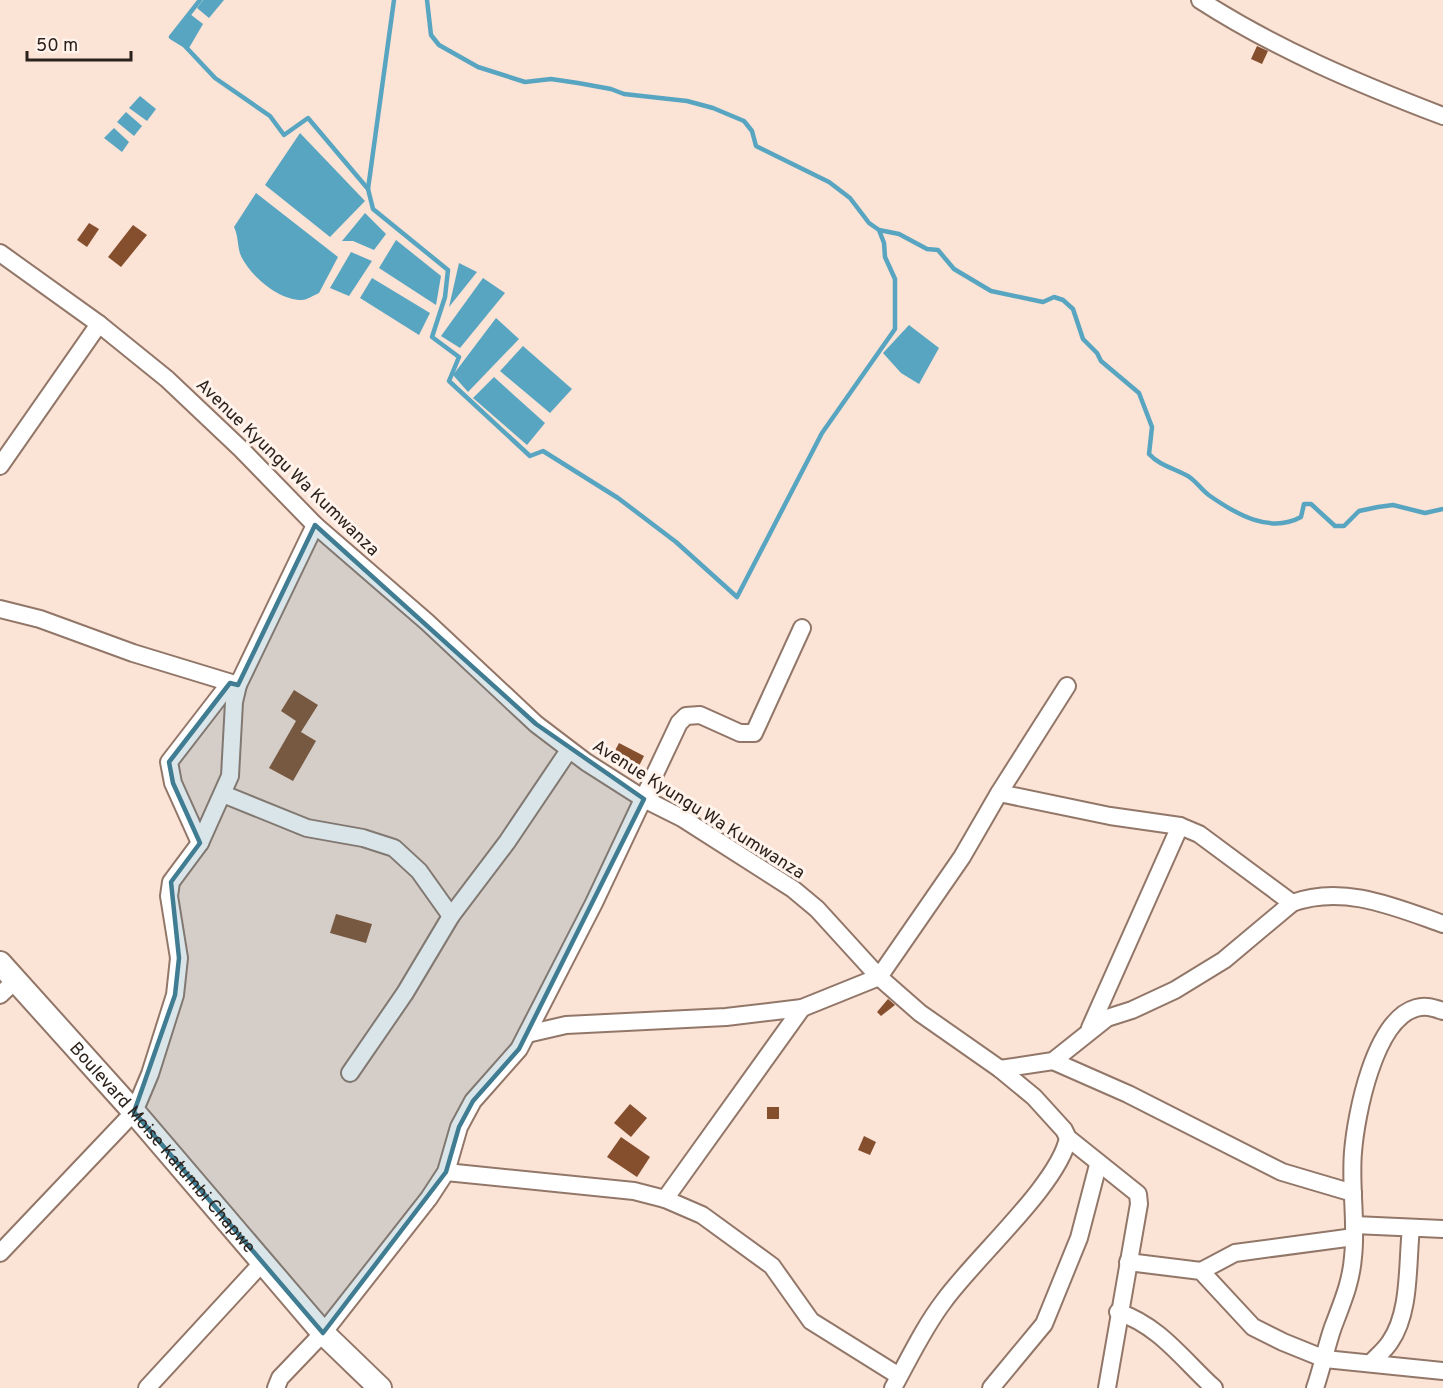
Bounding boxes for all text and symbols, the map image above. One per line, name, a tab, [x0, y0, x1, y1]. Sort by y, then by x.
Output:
scale bar	[27, 24, 130, 62]
text: 50 m	[36, 35, 78, 58]
street label: Avenue Kyungu Wa Kumwanza	[190, 374, 384, 562]
street label: Avenue Kyungu Wa Kumwanza	[588, 735, 809, 885]
street label: Boulevard Moise Katumbi Chapwe	[64, 1038, 260, 1259]

